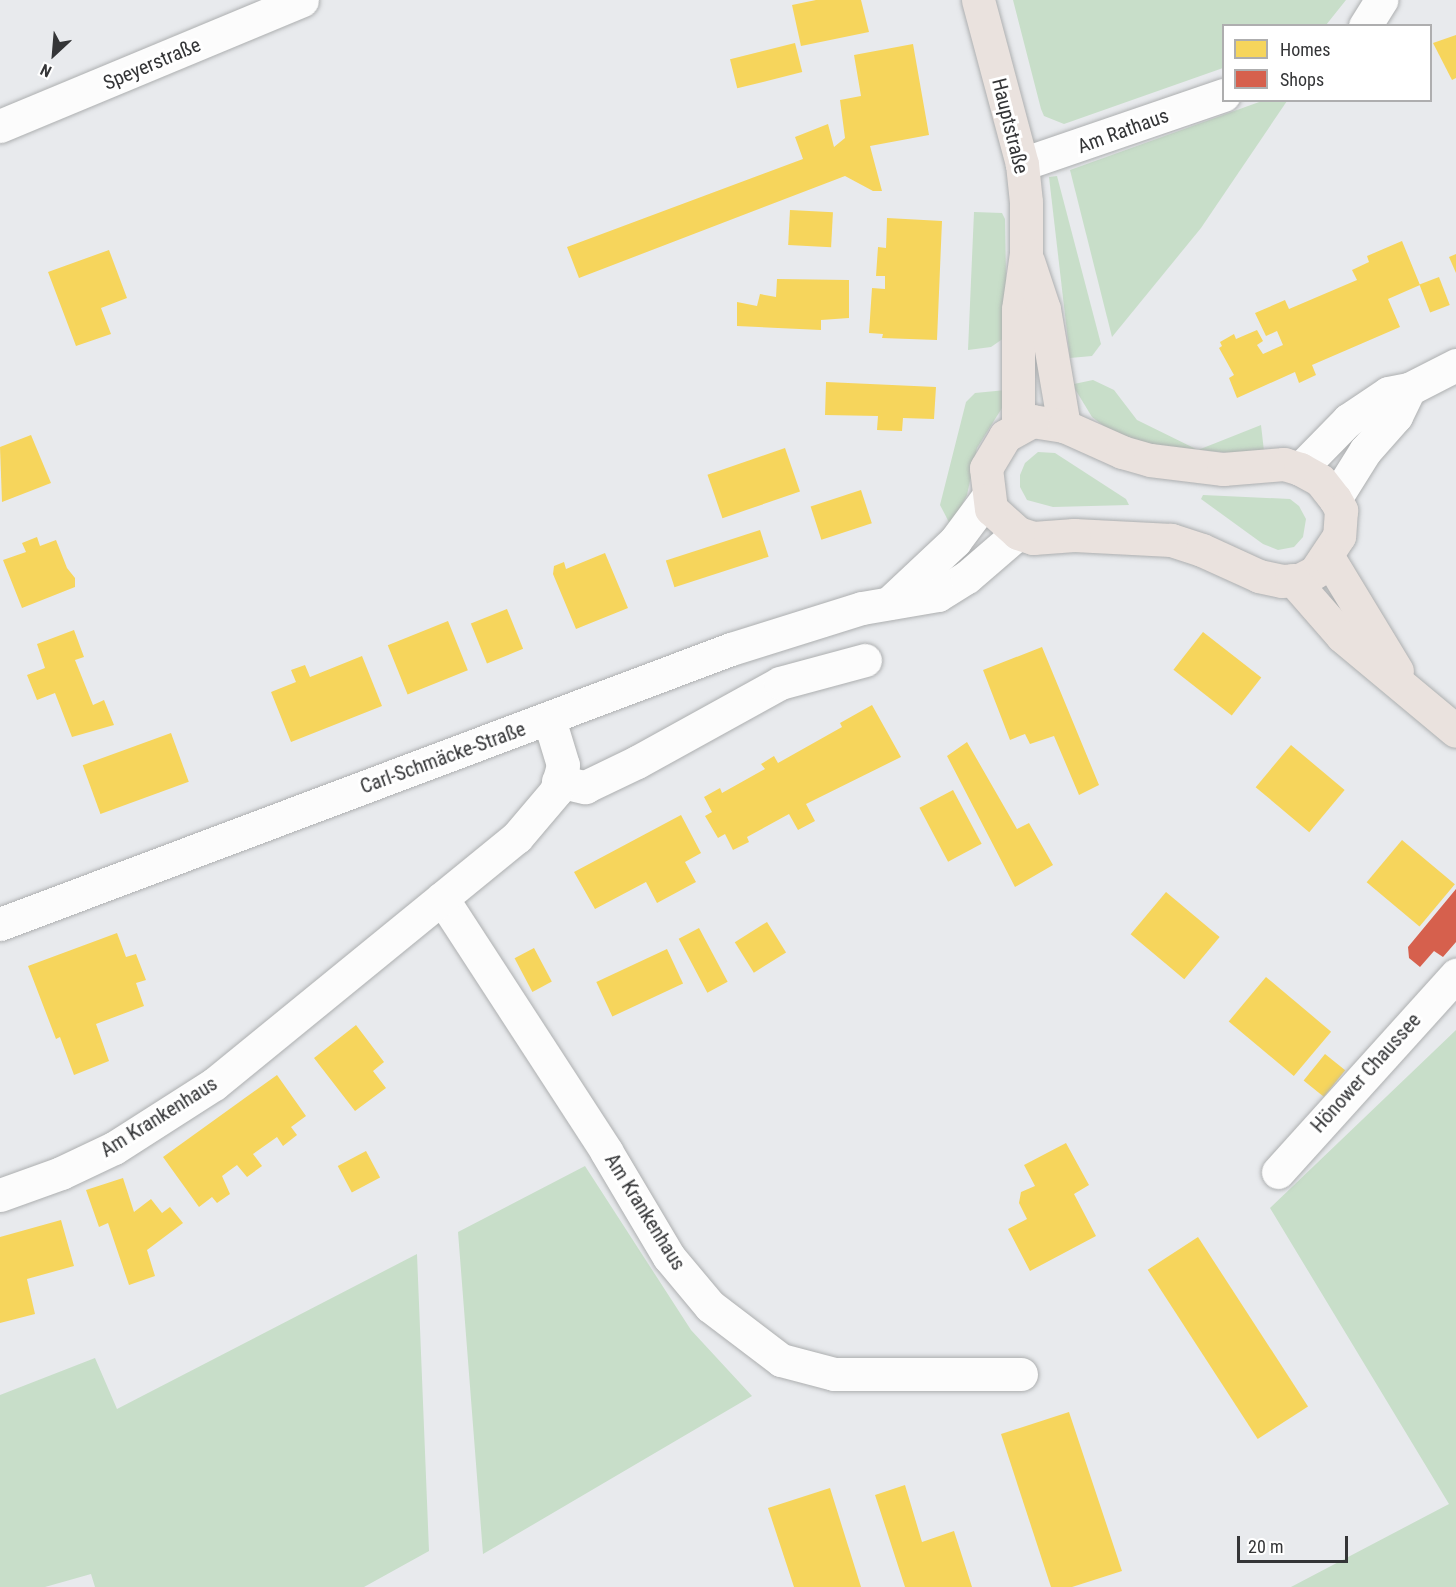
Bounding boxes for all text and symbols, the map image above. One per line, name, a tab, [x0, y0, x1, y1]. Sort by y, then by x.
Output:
north arrow	[24, 24, 84, 84]
legend	[1222, 24, 1432, 102]
street label: Speyerstraße	[100, 33, 204, 95]
text: Homes	[1280, 39, 1330, 60]
text: N	[37, 60, 54, 81]
text: Shops	[1280, 69, 1324, 90]
street label: Hauptstraße	[987, 76, 1033, 176]
street label: Am Rathaus	[1074, 103, 1172, 159]
street label: Carl-Schmäcke-Straße	[357, 717, 529, 799]
street label: Hönower Chaussee	[1306, 1008, 1426, 1138]
street label: Am Krankenhaus	[96, 1072, 222, 1162]
street label: Am Krankenhaus	[600, 1149, 690, 1275]
scale bar	[1240, 1524, 1351, 1562]
text: 20 m	[1248, 1536, 1283, 1557]

